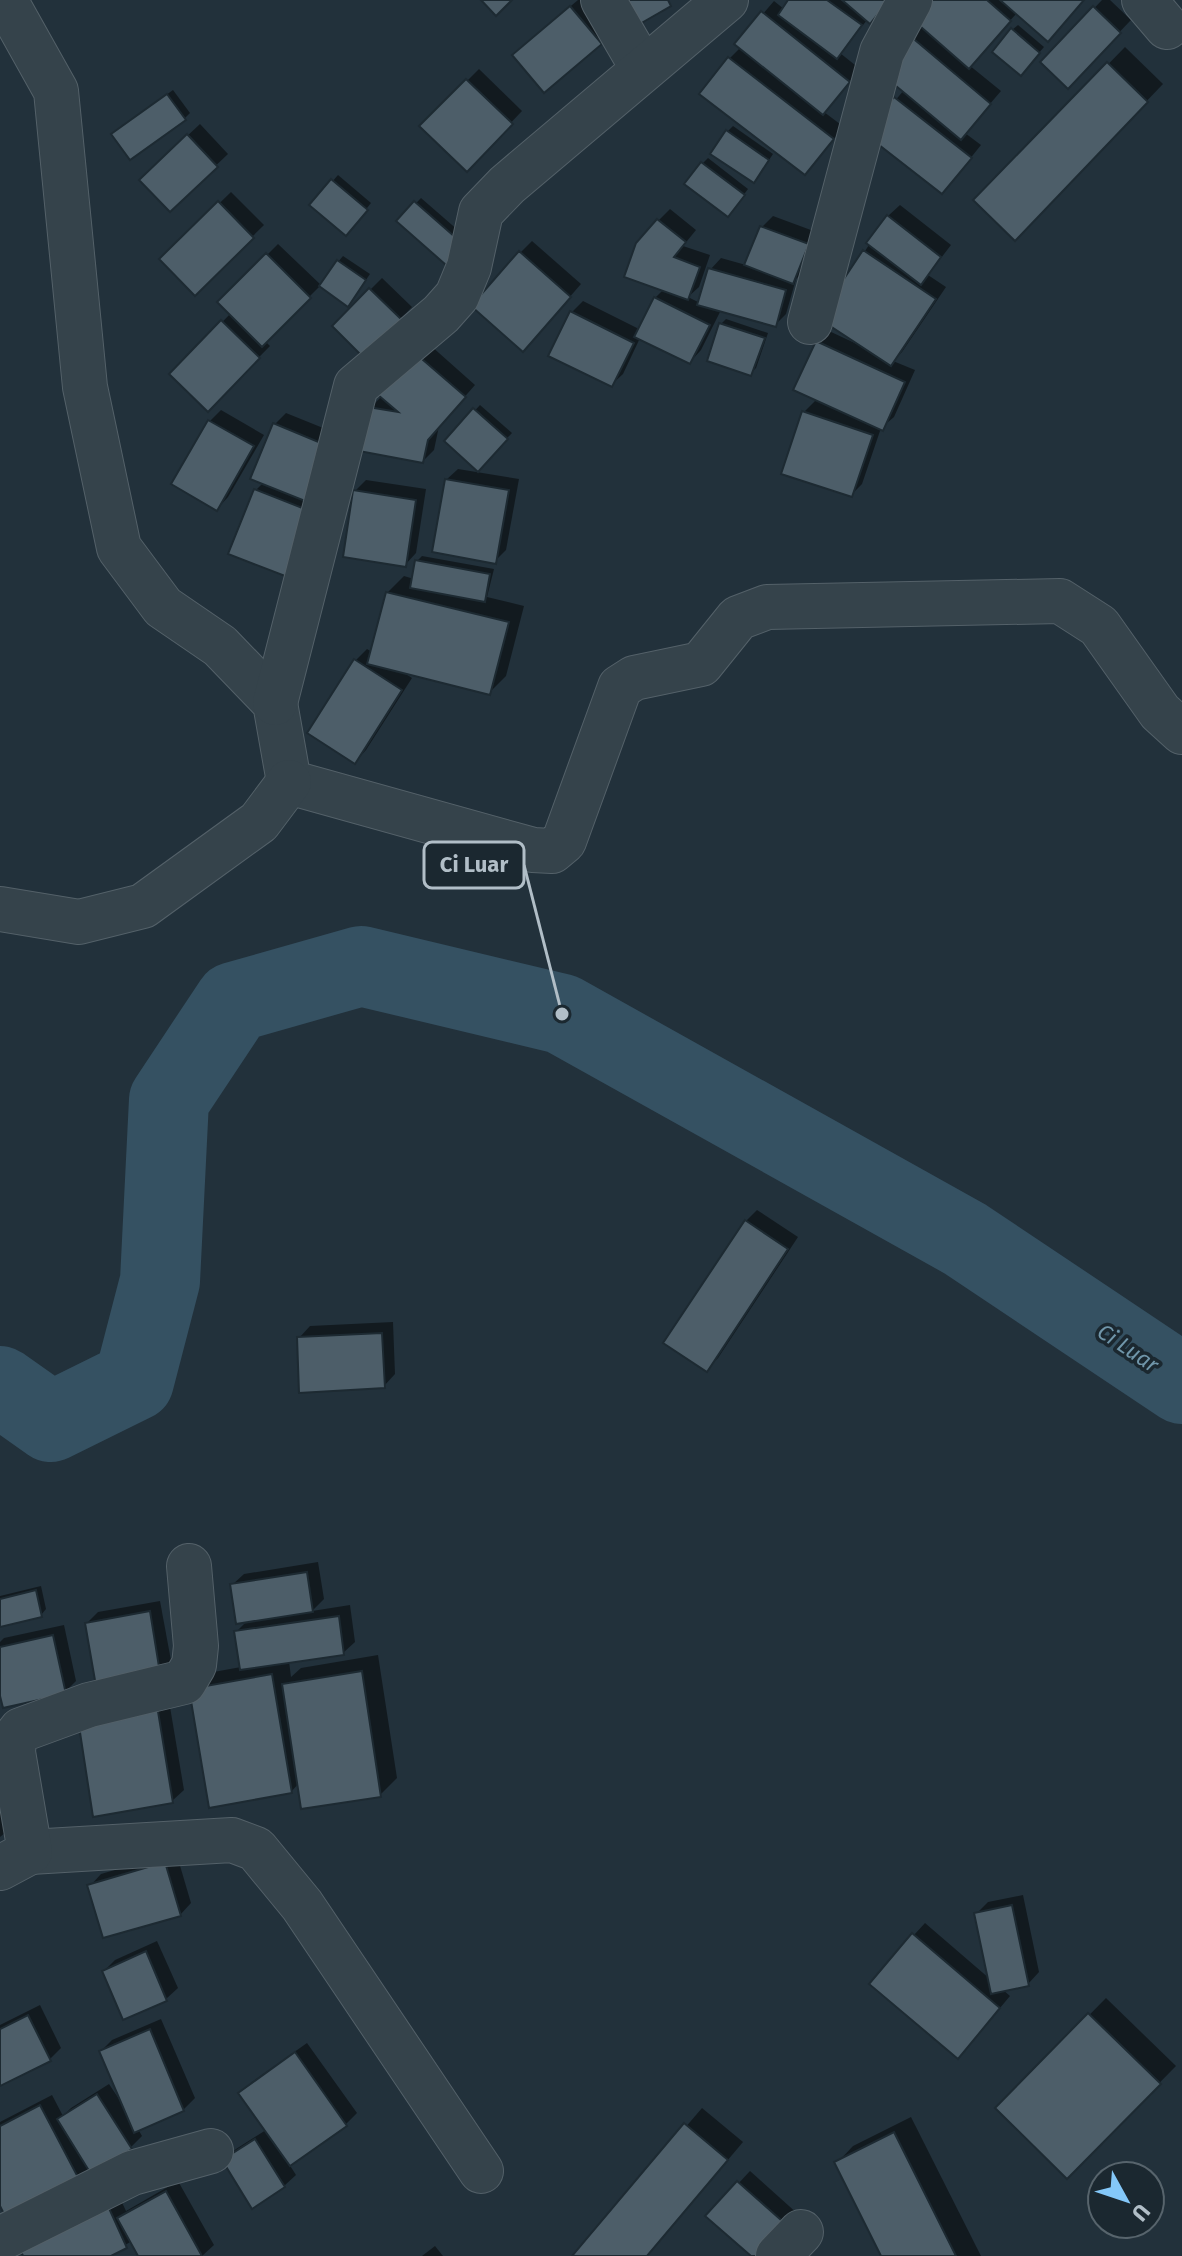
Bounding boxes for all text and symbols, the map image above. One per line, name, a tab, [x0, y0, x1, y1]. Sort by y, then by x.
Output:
callout: Ci Luar	[424, 842, 524, 888]
text: Ci Luar	[440, 851, 508, 878]
water label: Ci Luar	[1092, 1318, 1164, 1379]
north arrow	[1086, 2160, 1166, 2240]
text: U	[1126, 2198, 1156, 2227]

